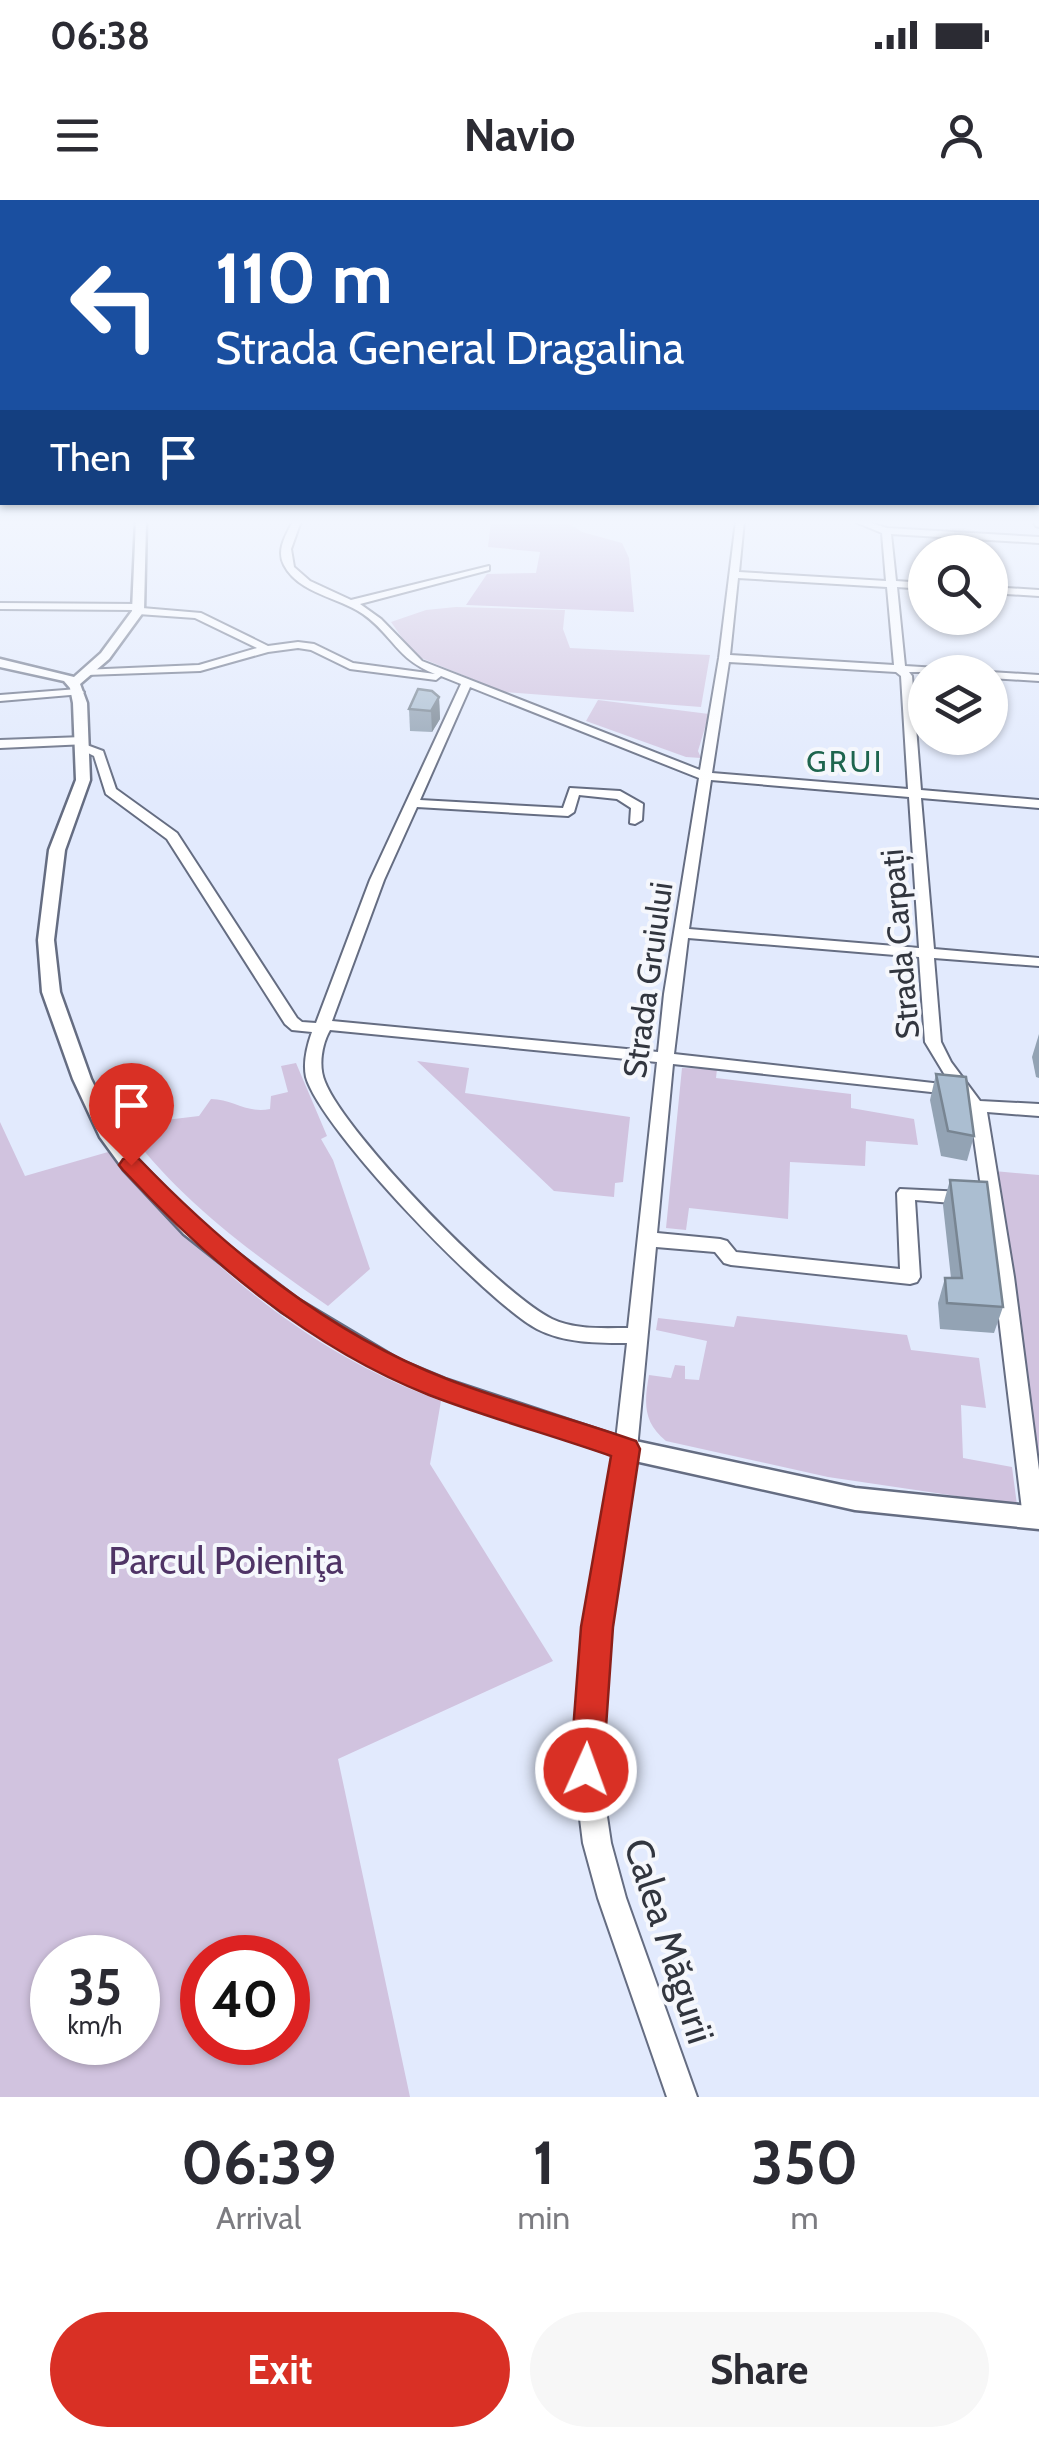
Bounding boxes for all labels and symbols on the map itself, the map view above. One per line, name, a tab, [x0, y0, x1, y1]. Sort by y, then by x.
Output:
district label: GRUI	[806, 743, 884, 780]
street label: Strada Carpați	[872, 847, 929, 1041]
street label: Strada Gruiului	[614, 879, 681, 1080]
pin	[89, 1063, 174, 1166]
park label: Parcul Poieniţa	[108, 1537, 344, 1584]
position arrow	[534, 1718, 638, 1822]
street label: Calea Măgurii	[614, 1833, 725, 2049]
speed limit sign: 40	[180, 1935, 310, 2065]

